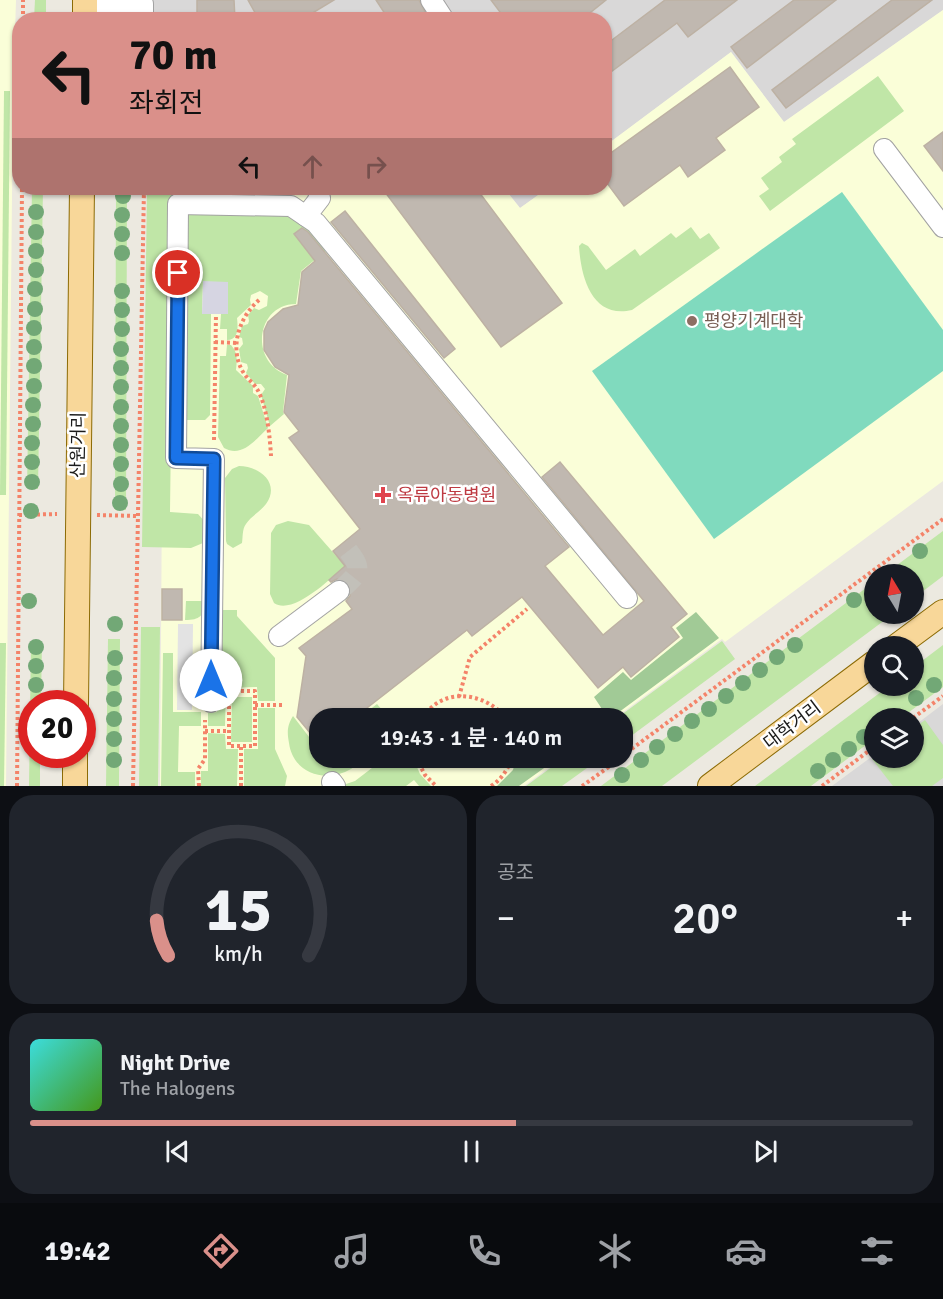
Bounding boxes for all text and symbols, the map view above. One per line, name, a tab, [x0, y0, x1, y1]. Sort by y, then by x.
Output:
text: 70 m	[129, 30, 218, 81]
icon: left	[30, 36, 108, 114]
text: 좌회전	[129, 87, 204, 120]
icon: left	[233, 150, 266, 183]
icon: ahead	[296, 150, 329, 183]
icon: right	[359, 150, 392, 183]
pin	[152, 247, 203, 298]
icon: arrive	[161, 256, 194, 289]
place label: 평양기계대학	[704, 310, 803, 332]
marker: 평양기계대학	[685, 314, 699, 328]
street label: 산원거리	[66, 412, 90, 478]
place label: 옥류아동병원	[397, 484, 496, 506]
marker: 옥류아동병원	[374, 486, 392, 504]
north arrow	[864, 564, 924, 624]
map controls	[864, 564, 924, 768]
button: search	[864, 636, 924, 696]
position arrow	[179, 648, 243, 712]
speed limit sign: 20	[18, 690, 96, 768]
street label: 대학거리	[759, 696, 825, 754]
button: layers	[864, 708, 924, 768]
text: 19:43 · 1 분 · 140 m	[380, 724, 562, 751]
text: 공조	[497, 860, 534, 885]
text: 15	[204, 871, 272, 948]
text: 20°	[672, 891, 738, 946]
text: −	[497, 898, 515, 939]
text: +	[895, 898, 913, 939]
text: km/h	[214, 942, 262, 968]
text: Night Drive	[120, 1049, 230, 1076]
text: The Halogens	[120, 1076, 235, 1101]
icon: previous	[161, 1135, 194, 1168]
icon: pause	[455, 1135, 488, 1168]
icon: next	[749, 1135, 782, 1168]
icon: directions	[200, 1230, 242, 1272]
icon: music	[331, 1230, 373, 1272]
icon: phone	[463, 1230, 505, 1272]
icon: climate	[594, 1230, 636, 1272]
icon: car	[725, 1230, 767, 1272]
icon: filters	[856, 1230, 898, 1272]
text: 19:42	[45, 1235, 111, 1268]

